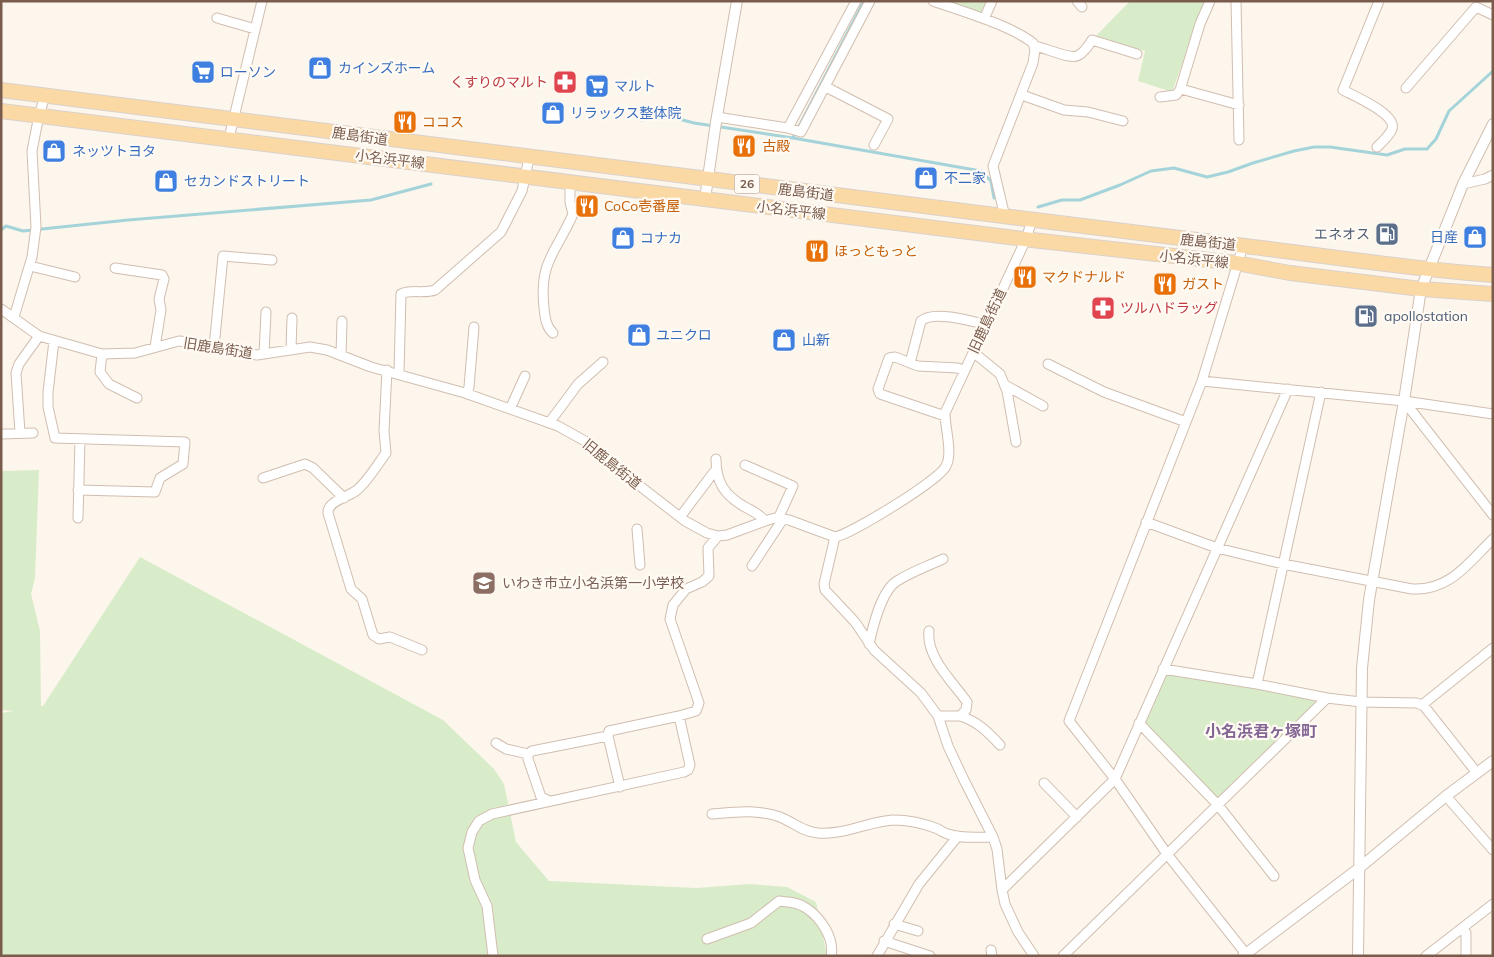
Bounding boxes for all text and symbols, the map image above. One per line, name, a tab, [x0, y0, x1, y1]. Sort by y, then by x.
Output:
shop icon: カインズホーム	[307, 55, 333, 81]
supermarket icon: ローソン	[190, 59, 216, 85]
place label: カインズホーム	[338, 59, 435, 77]
place label: ローソン	[220, 63, 276, 81]
pharmacy icon: くすりのマルト	[552, 69, 578, 95]
place label: くすりのマルト	[450, 73, 548, 91]
supermarket icon: マルト	[584, 73, 610, 99]
place label: マルト	[614, 77, 656, 95]
shop icon: リラックス整体院	[540, 100, 566, 126]
place label: リラックス整体院	[570, 104, 682, 122]
restaurant icon: ココス	[392, 109, 418, 135]
place label: ココス	[422, 113, 464, 131]
street label: 鹿島街道	[331, 123, 389, 149]
restaurant icon: 古殿	[731, 133, 757, 159]
place label: 古殿	[762, 137, 790, 155]
shop icon: ネッツトヨタ	[41, 138, 67, 164]
place label: ネッツトヨタ	[72, 142, 156, 160]
street label: 小名浜平線	[354, 146, 426, 172]
shop icon: 不二家	[913, 165, 939, 191]
shop icon: セカンドストリート	[153, 168, 179, 194]
place label: 不二家	[944, 169, 986, 187]
place label: セカンドストリート	[184, 172, 310, 190]
road number: 26	[734, 174, 760, 193]
street label: 鹿島街道	[777, 180, 835, 204]
restaurant icon: CoCo壱番屋	[574, 193, 600, 219]
place label: CoCo壱番屋	[604, 197, 680, 215]
street label: 小名浜平線	[755, 197, 827, 223]
fuel station icon: エネオス	[1374, 221, 1400, 247]
shop icon: 日産	[1462, 224, 1488, 250]
shop icon: コナカ	[610, 225, 636, 251]
place label: エネオス	[1314, 225, 1370, 243]
place label: 日産	[1430, 228, 1458, 246]
place label: コナカ	[640, 229, 682, 247]
street label: 鹿島街道	[1179, 230, 1237, 254]
restaurant icon: ほっともっと	[804, 238, 830, 264]
place label: ほっともっと	[834, 242, 918, 260]
street label: 小名浜平線	[1158, 246, 1230, 272]
restaurant icon: マクドナルド	[1012, 264, 1038, 290]
place label: マクドナルド	[1042, 268, 1126, 286]
restaurant icon: ガスト	[1152, 271, 1178, 297]
place label: ガスト	[1182, 275, 1224, 293]
street label: 旧鹿島街道	[964, 285, 1010, 357]
pharmacy icon: ツルハドラッグ	[1090, 295, 1116, 321]
place label: ツルハドラッグ	[1120, 299, 1218, 317]
fuel station icon: apollostation	[1353, 303, 1379, 329]
place label: apollostation	[1384, 307, 1468, 325]
shop icon: ユニクロ	[626, 322, 652, 348]
place label: ユニクロ	[656, 326, 712, 344]
shop icon: 山新	[771, 327, 797, 353]
place label: 山新	[802, 331, 830, 349]
street label: 旧鹿島街道	[182, 334, 254, 362]
street label: 旧鹿島街道	[579, 435, 645, 493]
school or university icon: いわき市立小名浜第一小学校	[471, 570, 497, 596]
place label: いわき市立小名浜第一小学校	[502, 574, 684, 592]
district label: 小名浜君ヶ塚町	[1205, 721, 1317, 741]

